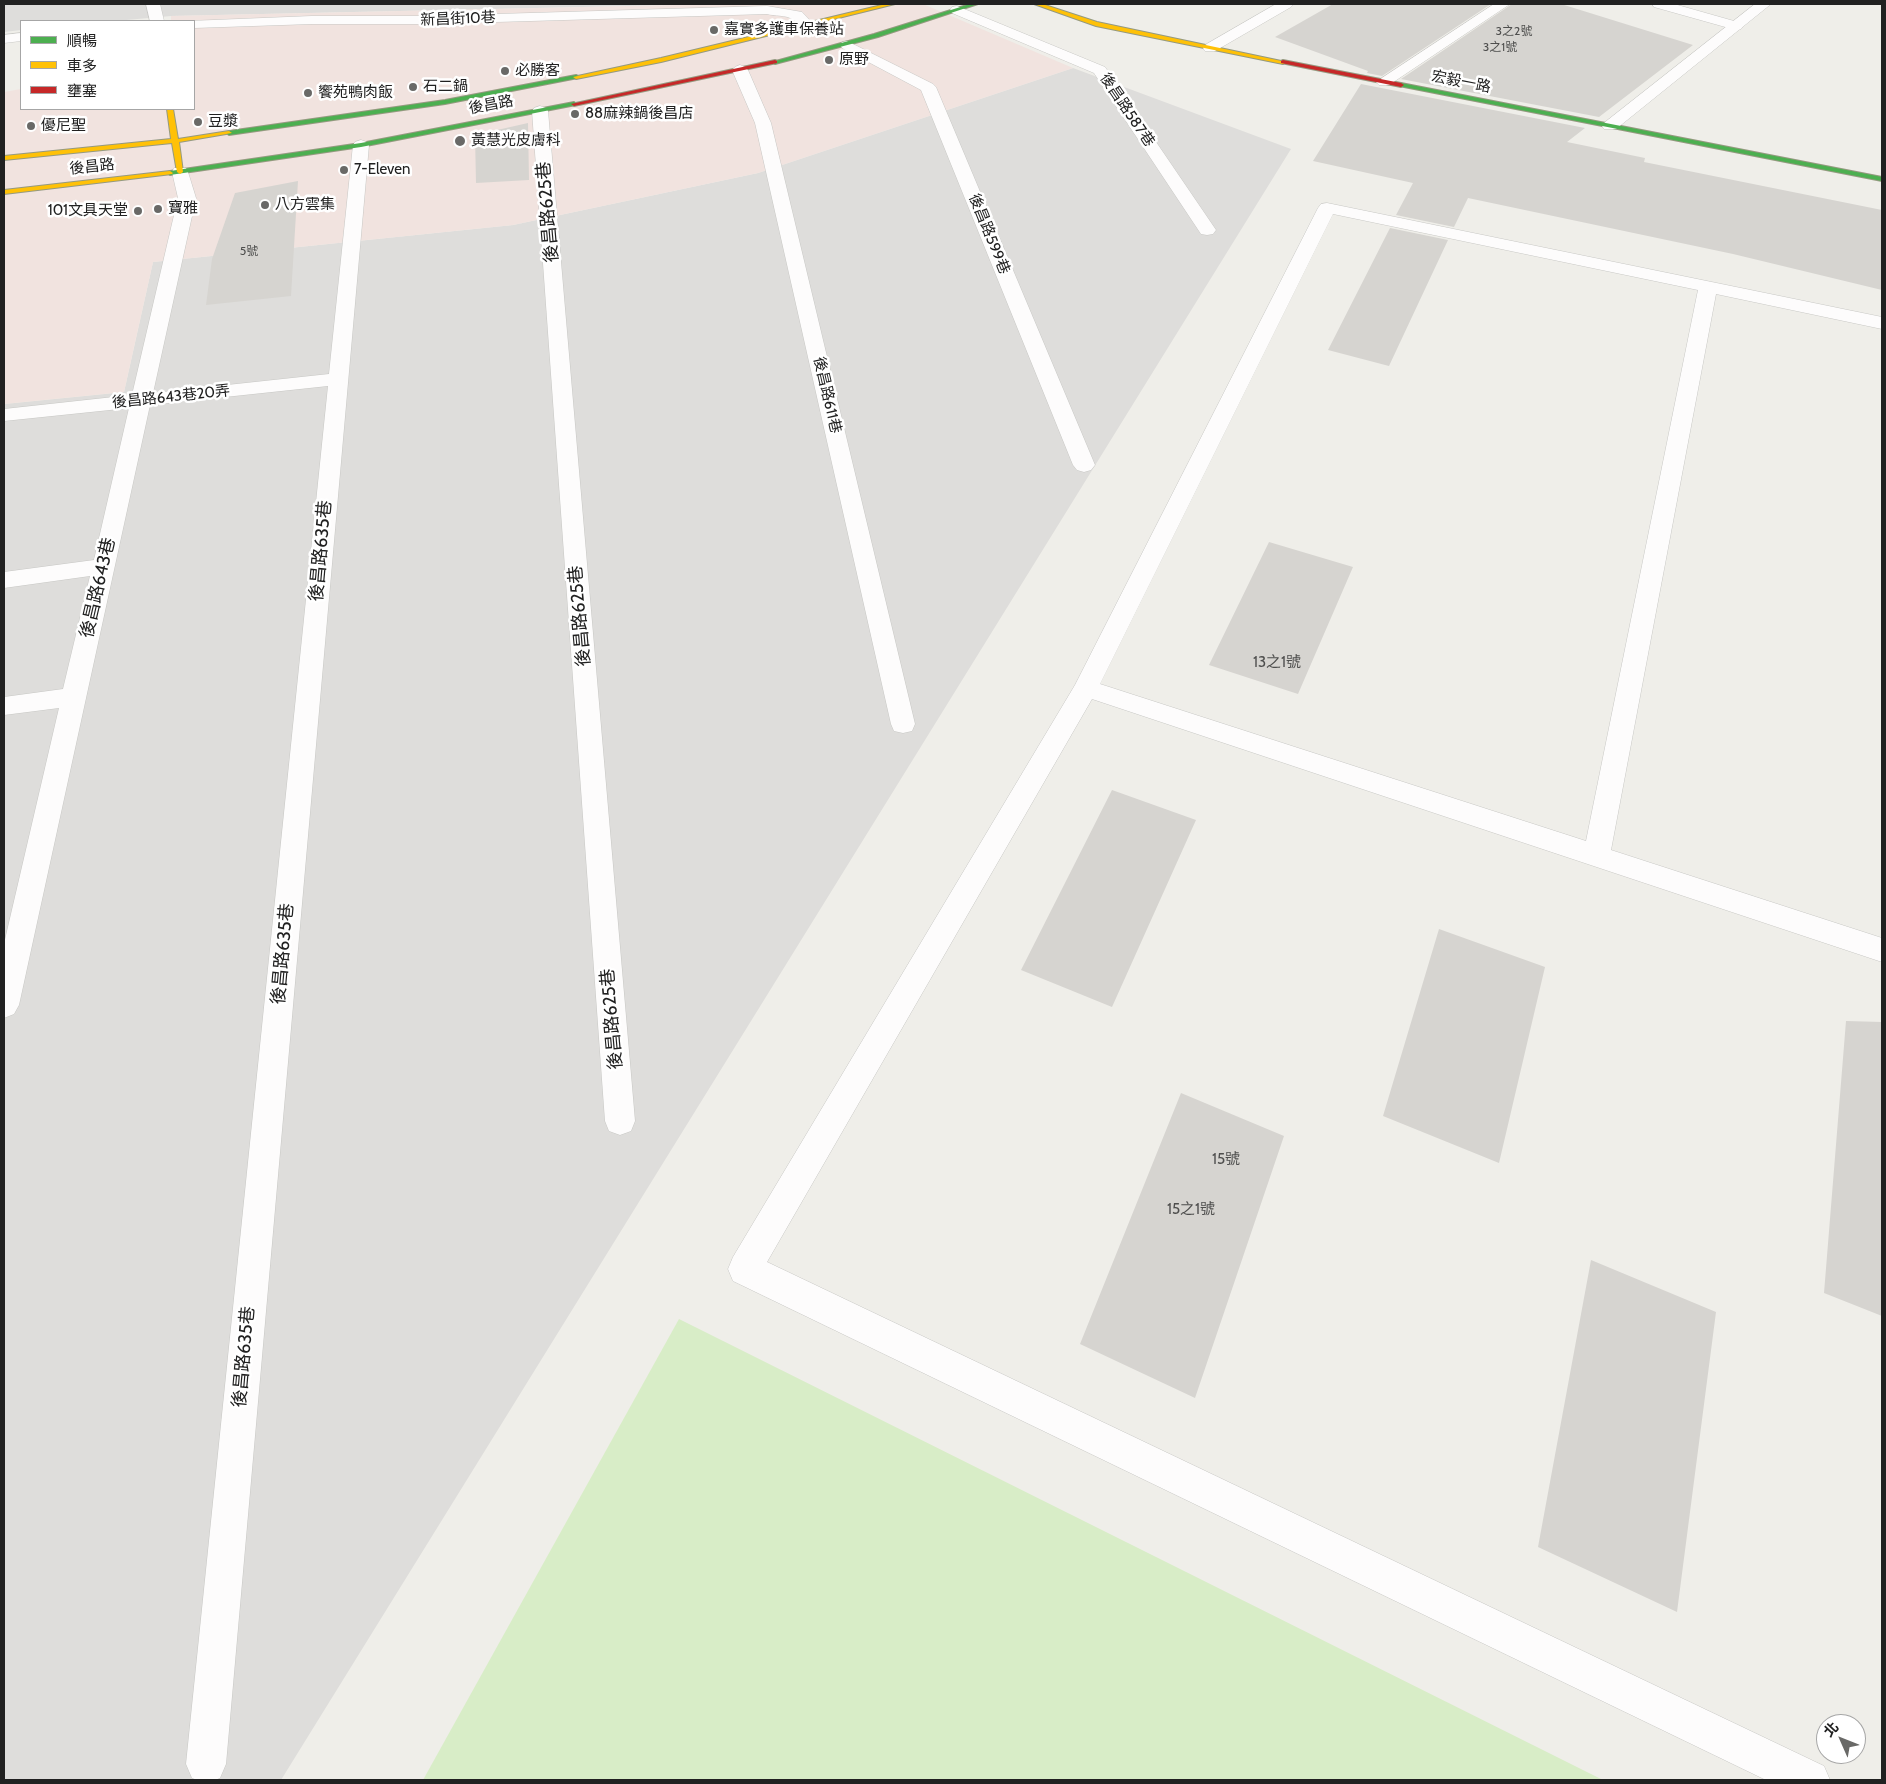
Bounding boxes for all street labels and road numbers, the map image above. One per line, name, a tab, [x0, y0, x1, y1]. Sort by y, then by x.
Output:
street label: 新昌街10巷	[420, 9, 496, 29]
street label: 宏毅一路	[1430, 67, 1492, 97]
street label: 後昌路587巷	[1096, 70, 1158, 150]
street label: 後昌路	[467, 92, 515, 118]
street label: 後昌路	[69, 156, 115, 178]
street label: 後昌路625巷	[533, 161, 563, 263]
street label: 後昌路599巷	[965, 191, 1013, 277]
street label: 後昌路611巷	[809, 355, 845, 435]
street label: 後昌路643巷20弄	[111, 382, 231, 412]
street label: 後昌路635巷	[306, 499, 336, 603]
street label: 後昌路643巷	[76, 536, 120, 640]
street label: 後昌路625巷	[565, 565, 595, 667]
street label: 後昌路635巷	[268, 902, 298, 1006]
street label: 後昌路625巷	[597, 968, 627, 1070]
street label: 後昌路635巷	[229, 1305, 259, 1409]

